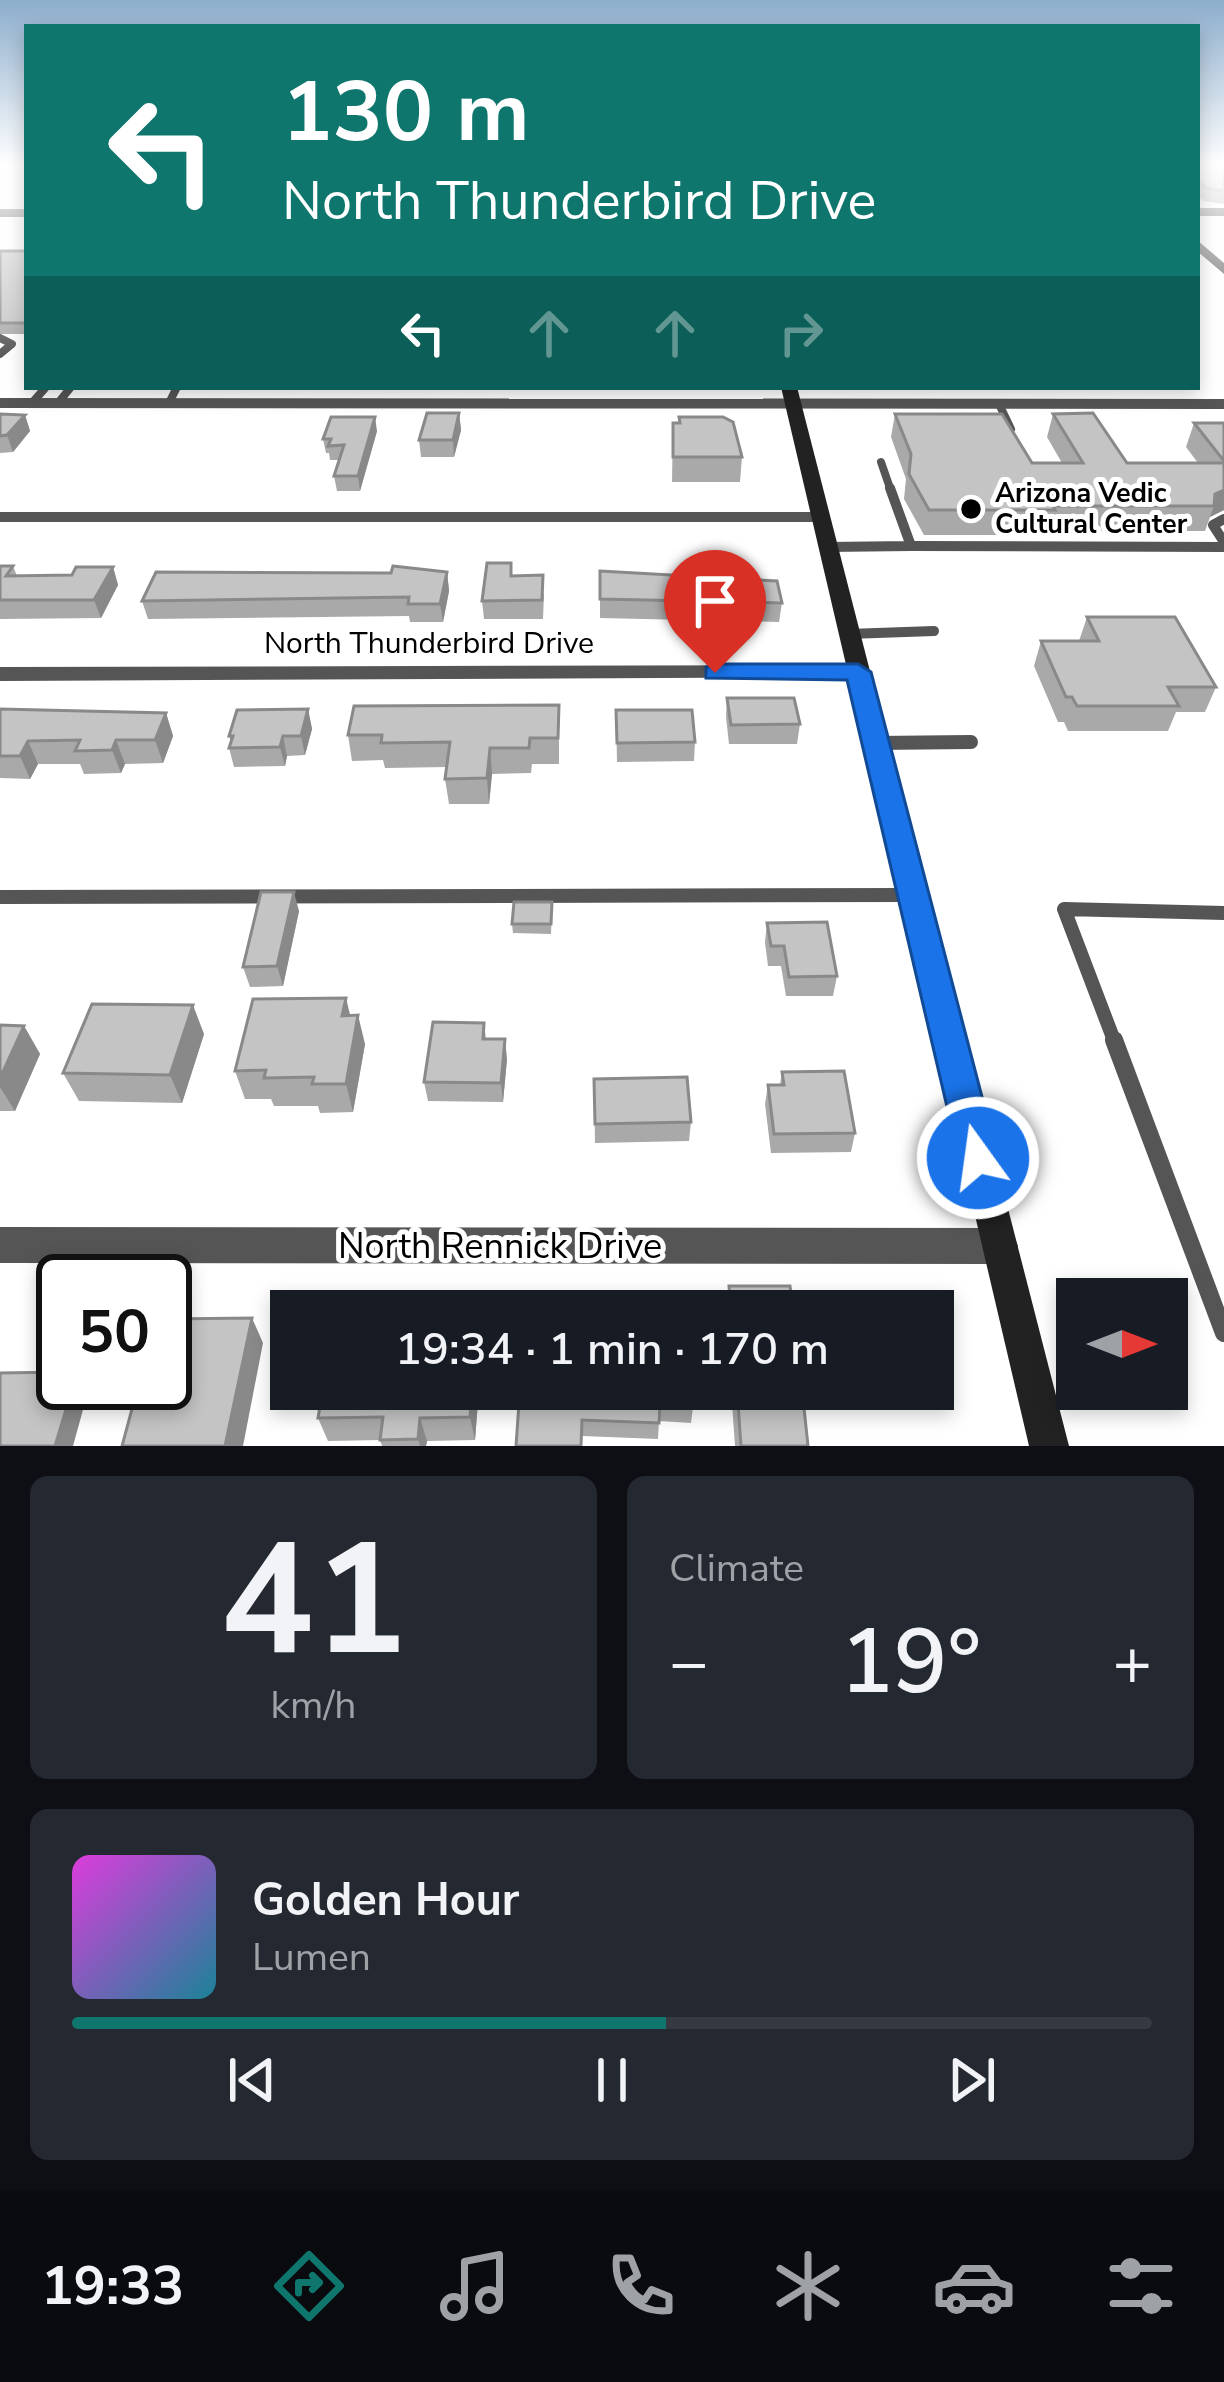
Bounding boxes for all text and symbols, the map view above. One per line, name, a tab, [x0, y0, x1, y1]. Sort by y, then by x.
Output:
text: 130 m	[282, 55, 530, 170]
icon: left	[84, 72, 240, 228]
text: North Thunderbird Drive	[282, 164, 876, 238]
icon: left	[390, 300, 456, 366]
icon: ahead	[516, 300, 582, 366]
icon: ahead	[642, 300, 708, 366]
icon: right	[768, 300, 834, 366]
place label: Arizona Vedic Cultural Center	[995, 475, 1188, 543]
marker: Arizona Vedic Cultural Center	[958, 496, 984, 522]
pin	[664, 550, 766, 673]
icon: arrive	[682, 568, 748, 634]
street label: North Thunderbird Drive	[264, 623, 594, 664]
position arrow	[915, 1095, 1041, 1221]
street label: North Rennick Drive	[338, 1222, 662, 1271]
speed limit sign: 50	[36, 1254, 192, 1410]
north arrow	[1056, 1278, 1188, 1410]
map controls	[1056, 1278, 1188, 1410]
text: 19:34 · 1 min · 170 m	[395, 1319, 829, 1380]
text: 41	[220, 1494, 407, 1707]
text: Climate	[669, 1542, 804, 1595]
text: 19°	[840, 1601, 981, 1724]
text: −	[669, 1618, 709, 1708]
text: +	[1112, 1618, 1152, 1708]
text: km/h	[271, 1679, 356, 1732]
text: Golden Hour	[252, 1870, 519, 1931]
text: Lumen	[252, 1931, 371, 1984]
icon: previous	[219, 2047, 285, 2113]
icon: pause	[579, 2047, 645, 2113]
icon: next	[939, 2047, 1005, 2113]
icon: directions	[267, 2244, 351, 2328]
icon: music	[433, 2244, 517, 2328]
icon: phone	[599, 2244, 683, 2328]
icon: climate	[766, 2244, 850, 2328]
icon: car	[932, 2244, 1016, 2328]
icon: filters	[1099, 2244, 1183, 2328]
text: 19:33	[41, 2249, 184, 2323]

